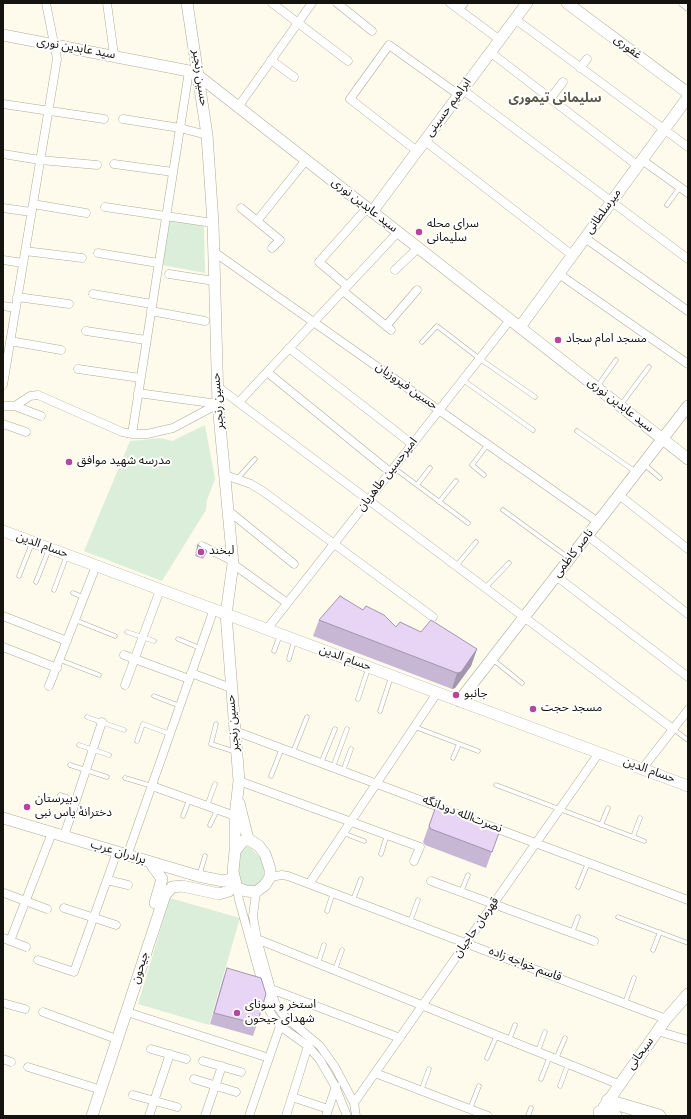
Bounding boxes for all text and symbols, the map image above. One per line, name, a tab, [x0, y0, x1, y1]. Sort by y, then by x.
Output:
street label: غفوری	[610, 33, 644, 63]
street label: سید عابدین نوری	[35, 35, 117, 63]
street label: حسین رنجبر	[188, 49, 210, 107]
street label: ابراهیم حسینی	[423, 76, 475, 140]
district label: سلیمانی تیموری	[508, 91, 602, 107]
street label: سید عابدین نوری	[328, 176, 400, 236]
street label: میرسلطانی	[583, 187, 625, 237]
place label: سرای محله سلیمانی	[427, 218, 479, 246]
marker: سرای محله سلیمانی	[414, 227, 424, 237]
place label: مسجد امام سجاد	[566, 333, 647, 347]
marker: مسجد امام سجاد	[553, 335, 563, 345]
street label: حسین فیروزیان	[372, 360, 440, 414]
street label: حسین رنجبر	[210, 372, 228, 430]
street label: سید عابدین نوری	[584, 376, 656, 436]
street label: امیرحسین طاهریان	[355, 435, 421, 515]
place label: مدرسه شهید موافق	[77, 455, 171, 469]
marker: مدرسه شهید موافق	[64, 457, 74, 467]
street label: ناصر کاظمی	[551, 527, 597, 581]
street label: حسام الدین	[14, 530, 70, 562]
place label: لبخند	[209, 545, 234, 559]
marker: لبخند	[196, 547, 206, 557]
street label: حسام الدین	[317, 643, 373, 675]
place label: جانبو	[464, 688, 488, 702]
marker: جانبو	[451, 690, 461, 700]
street label: حسین رنجبر	[224, 694, 244, 752]
place label: مسجد حجت	[541, 702, 602, 716]
marker: مسجد حجت	[528, 704, 538, 714]
street label: حسام الدین	[621, 755, 677, 787]
place label: دبیرستان دخترانهٔ یاس نبی	[35, 793, 112, 821]
street label: نصرت‌الله دودانگه	[420, 793, 504, 837]
marker: دبیرستان دخترانهٔ یاس نبی	[22, 802, 32, 812]
street label: برادران عرب	[89, 838, 147, 868]
street label: قهرمان حاجیان	[451, 895, 503, 961]
street label: قاسم خواجه زاده	[487, 945, 563, 985]
street label: جیحون	[129, 950, 153, 986]
place label: استخر و سونای شهدای جیحون	[245, 999, 316, 1027]
marker: استخر و سونای شهدای جیحون	[232, 1008, 242, 1018]
street label: سبحانی	[624, 1035, 658, 1073]

